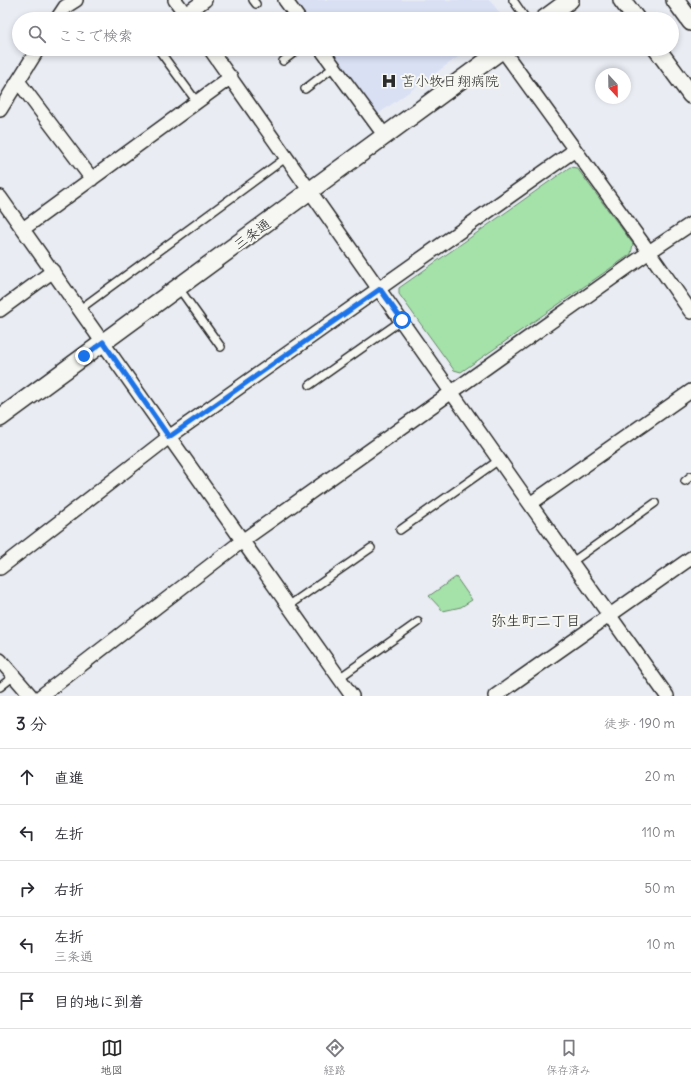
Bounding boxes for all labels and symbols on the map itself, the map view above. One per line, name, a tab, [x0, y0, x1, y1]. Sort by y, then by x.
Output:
north arrow	[595, 68, 631, 104]
hospital icon: 苫小牧日翔病院	[380, 72, 398, 90]
place label: 苫小牧日翔病院	[401, 72, 499, 90]
street label: 三条通	[230, 214, 274, 254]
route start	[393, 311, 411, 329]
route end	[75, 347, 93, 365]
district label: 弥生町二丁目	[491, 611, 581, 630]

